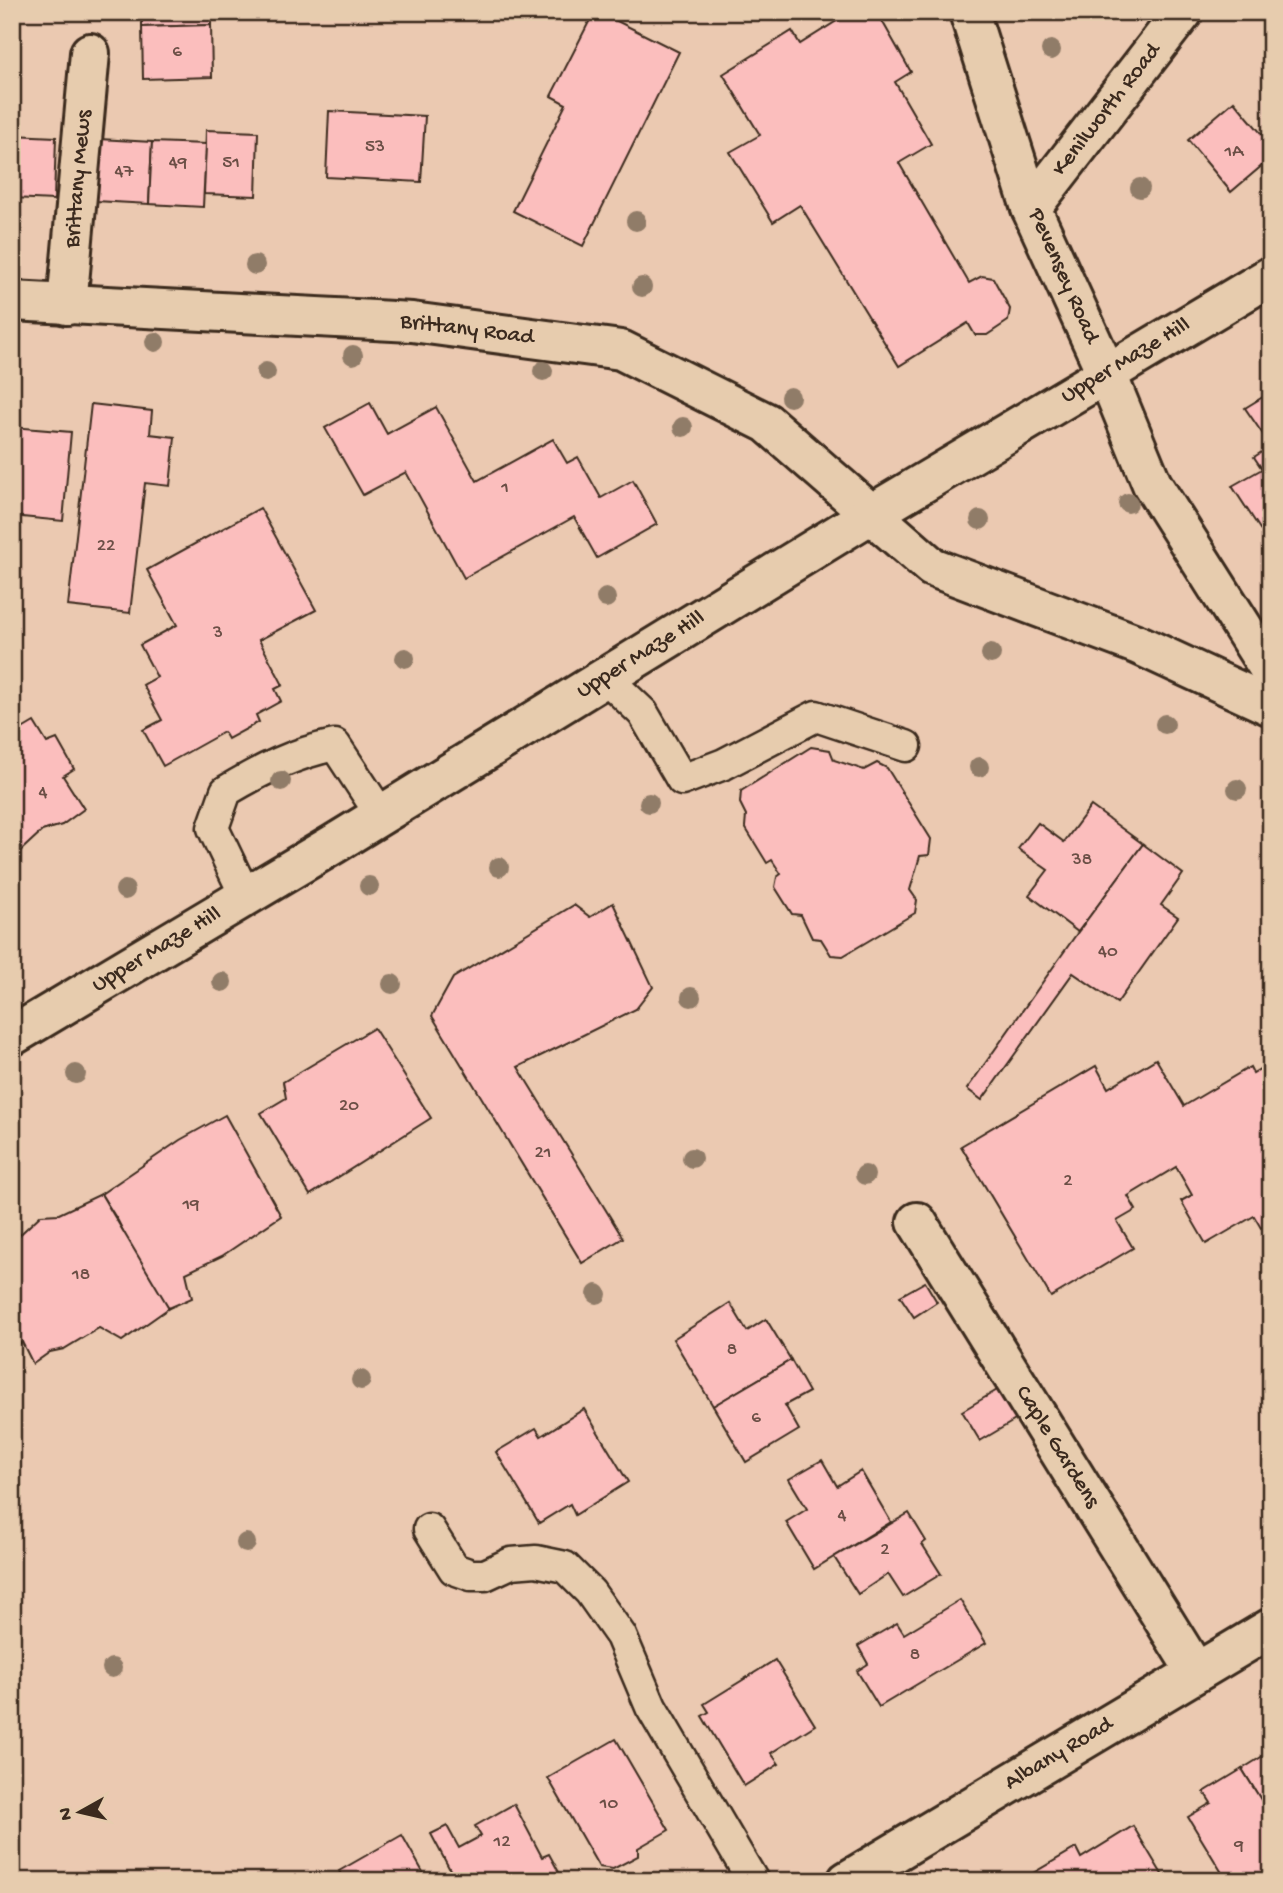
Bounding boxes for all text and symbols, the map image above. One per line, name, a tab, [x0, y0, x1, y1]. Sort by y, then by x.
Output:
street label: Kenilworth Road	[1047, 37, 1168, 182]
house number: 6	[172, 41, 182, 64]
street label: Brittany Mews	[59, 108, 99, 250]
house number: 53	[365, 136, 385, 159]
house number: 1A	[1224, 141, 1245, 164]
house number: 49	[169, 152, 188, 175]
house number: 51	[222, 152, 240, 175]
house number: 47	[115, 161, 135, 184]
street label: Pevensey Road	[1021, 203, 1105, 349]
street label: Brittany Road	[398, 308, 537, 352]
street label: Upper Maze Hill	[1057, 312, 1195, 410]
house number: 1	[500, 477, 509, 500]
house number: 22	[97, 535, 115, 558]
street label: Upper Maze Hill	[572, 605, 710, 705]
house number: 3	[212, 622, 223, 645]
house number: 4	[39, 782, 48, 805]
house number: 38	[1071, 849, 1092, 872]
street label: Upper Maze Hill	[88, 901, 226, 999]
house number: 40	[1098, 941, 1118, 964]
house number: 20	[339, 1095, 359, 1118]
house number: 21	[535, 1142, 552, 1165]
house number: 2	[1063, 1170, 1073, 1193]
house number: 19	[181, 1194, 200, 1217]
house number: 18	[71, 1264, 90, 1287]
house number: 8	[727, 1339, 737, 1362]
street label: Caple Gardens	[1009, 1381, 1106, 1514]
house number: 6	[751, 1407, 761, 1430]
house number: 4	[838, 1505, 847, 1528]
house number: 2	[880, 1539, 890, 1562]
house number: 8	[910, 1644, 920, 1667]
street label: Albany Road	[1000, 1710, 1119, 1797]
north arrow	[46, 1778, 116, 1848]
house number: 10	[599, 1793, 618, 1816]
text: N	[54, 1806, 79, 1822]
house number: 12	[493, 1831, 511, 1854]
house number: 9	[1233, 1835, 1244, 1858]

